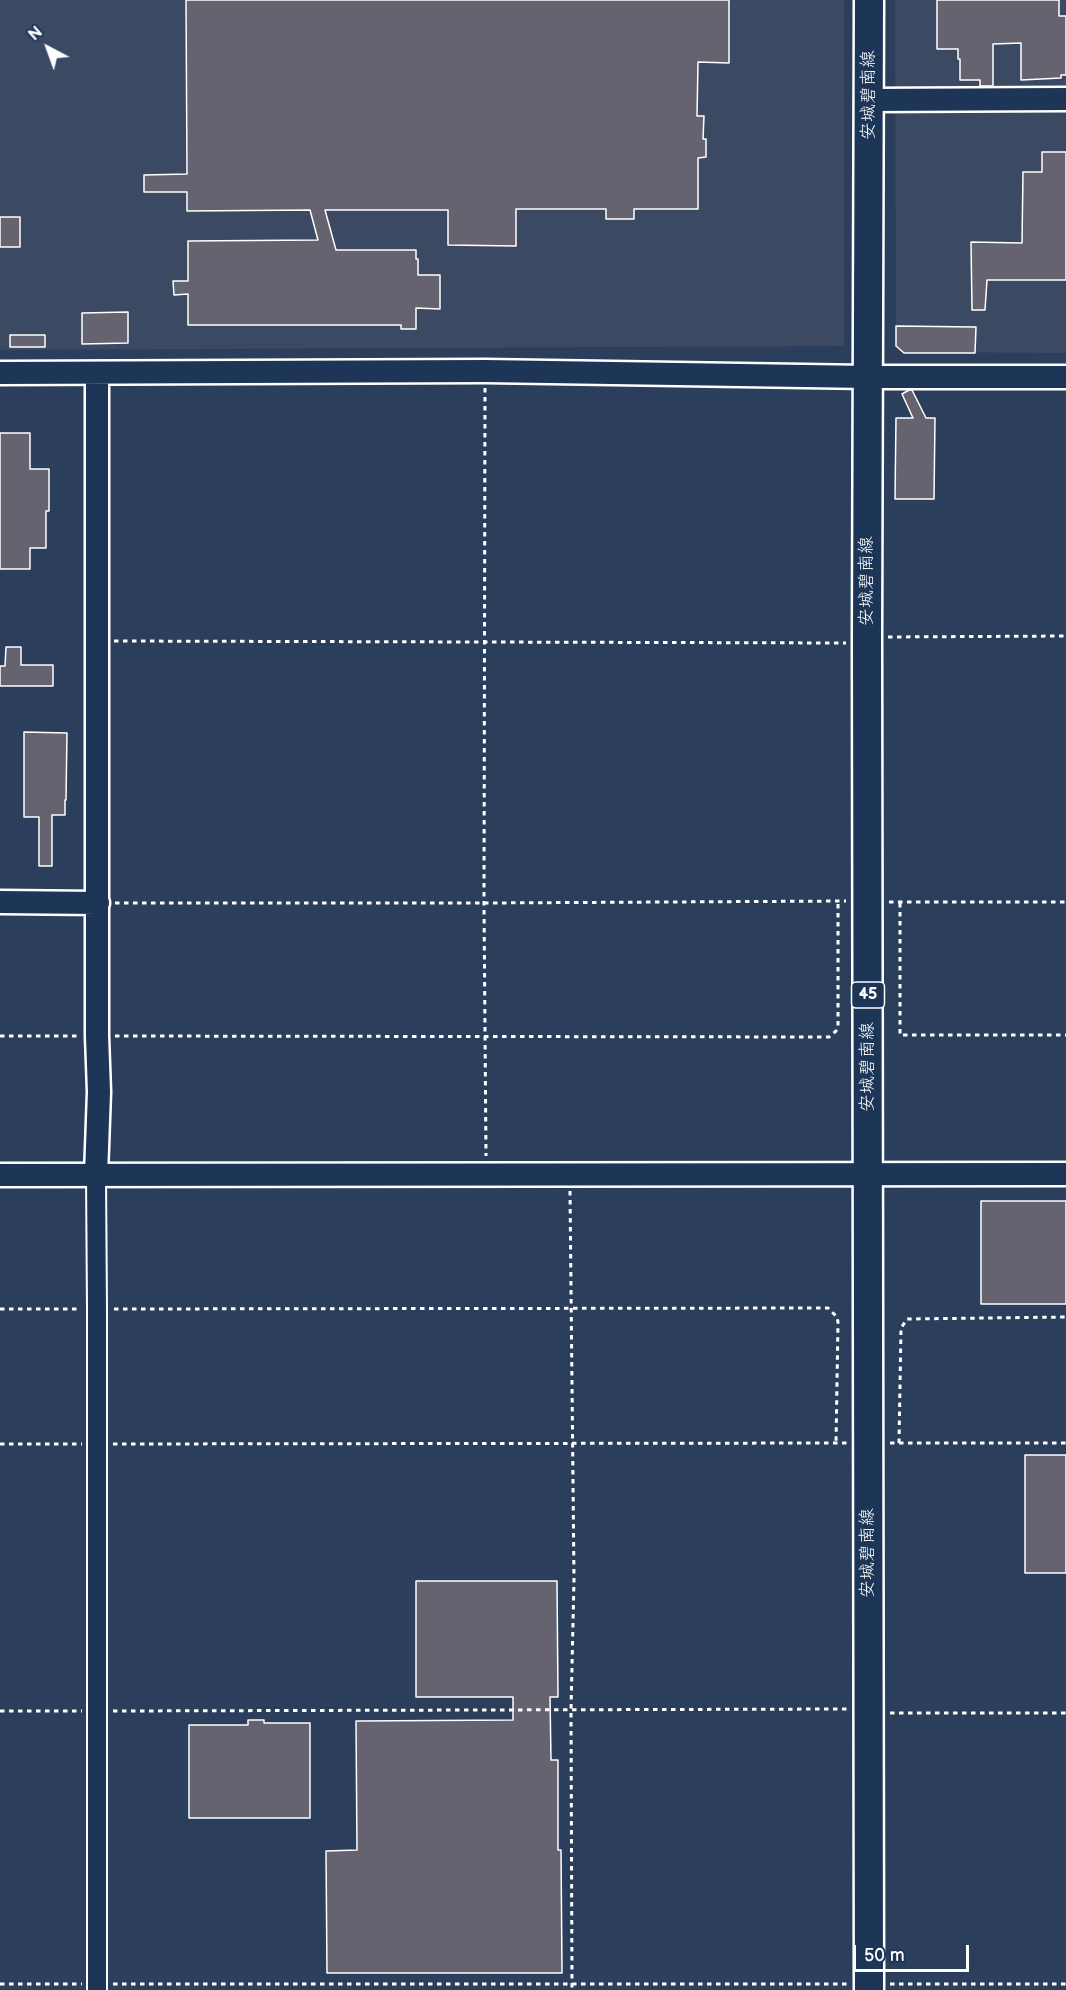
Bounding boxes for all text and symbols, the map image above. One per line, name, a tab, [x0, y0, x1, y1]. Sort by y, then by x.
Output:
north arrow	[18, 18, 78, 78]
text: N	[25, 23, 47, 45]
street label: 安城碧南線	[858, 50, 880, 140]
street label: 安城碧南線	[856, 536, 878, 626]
road number: 45	[852, 982, 884, 1008]
street label: 安城碧南線	[857, 1022, 879, 1112]
street label: 安城碧南線	[857, 1508, 879, 1598]
scale bar	[856, 1933, 972, 1971]
text: 50 m	[864, 1945, 905, 1966]

